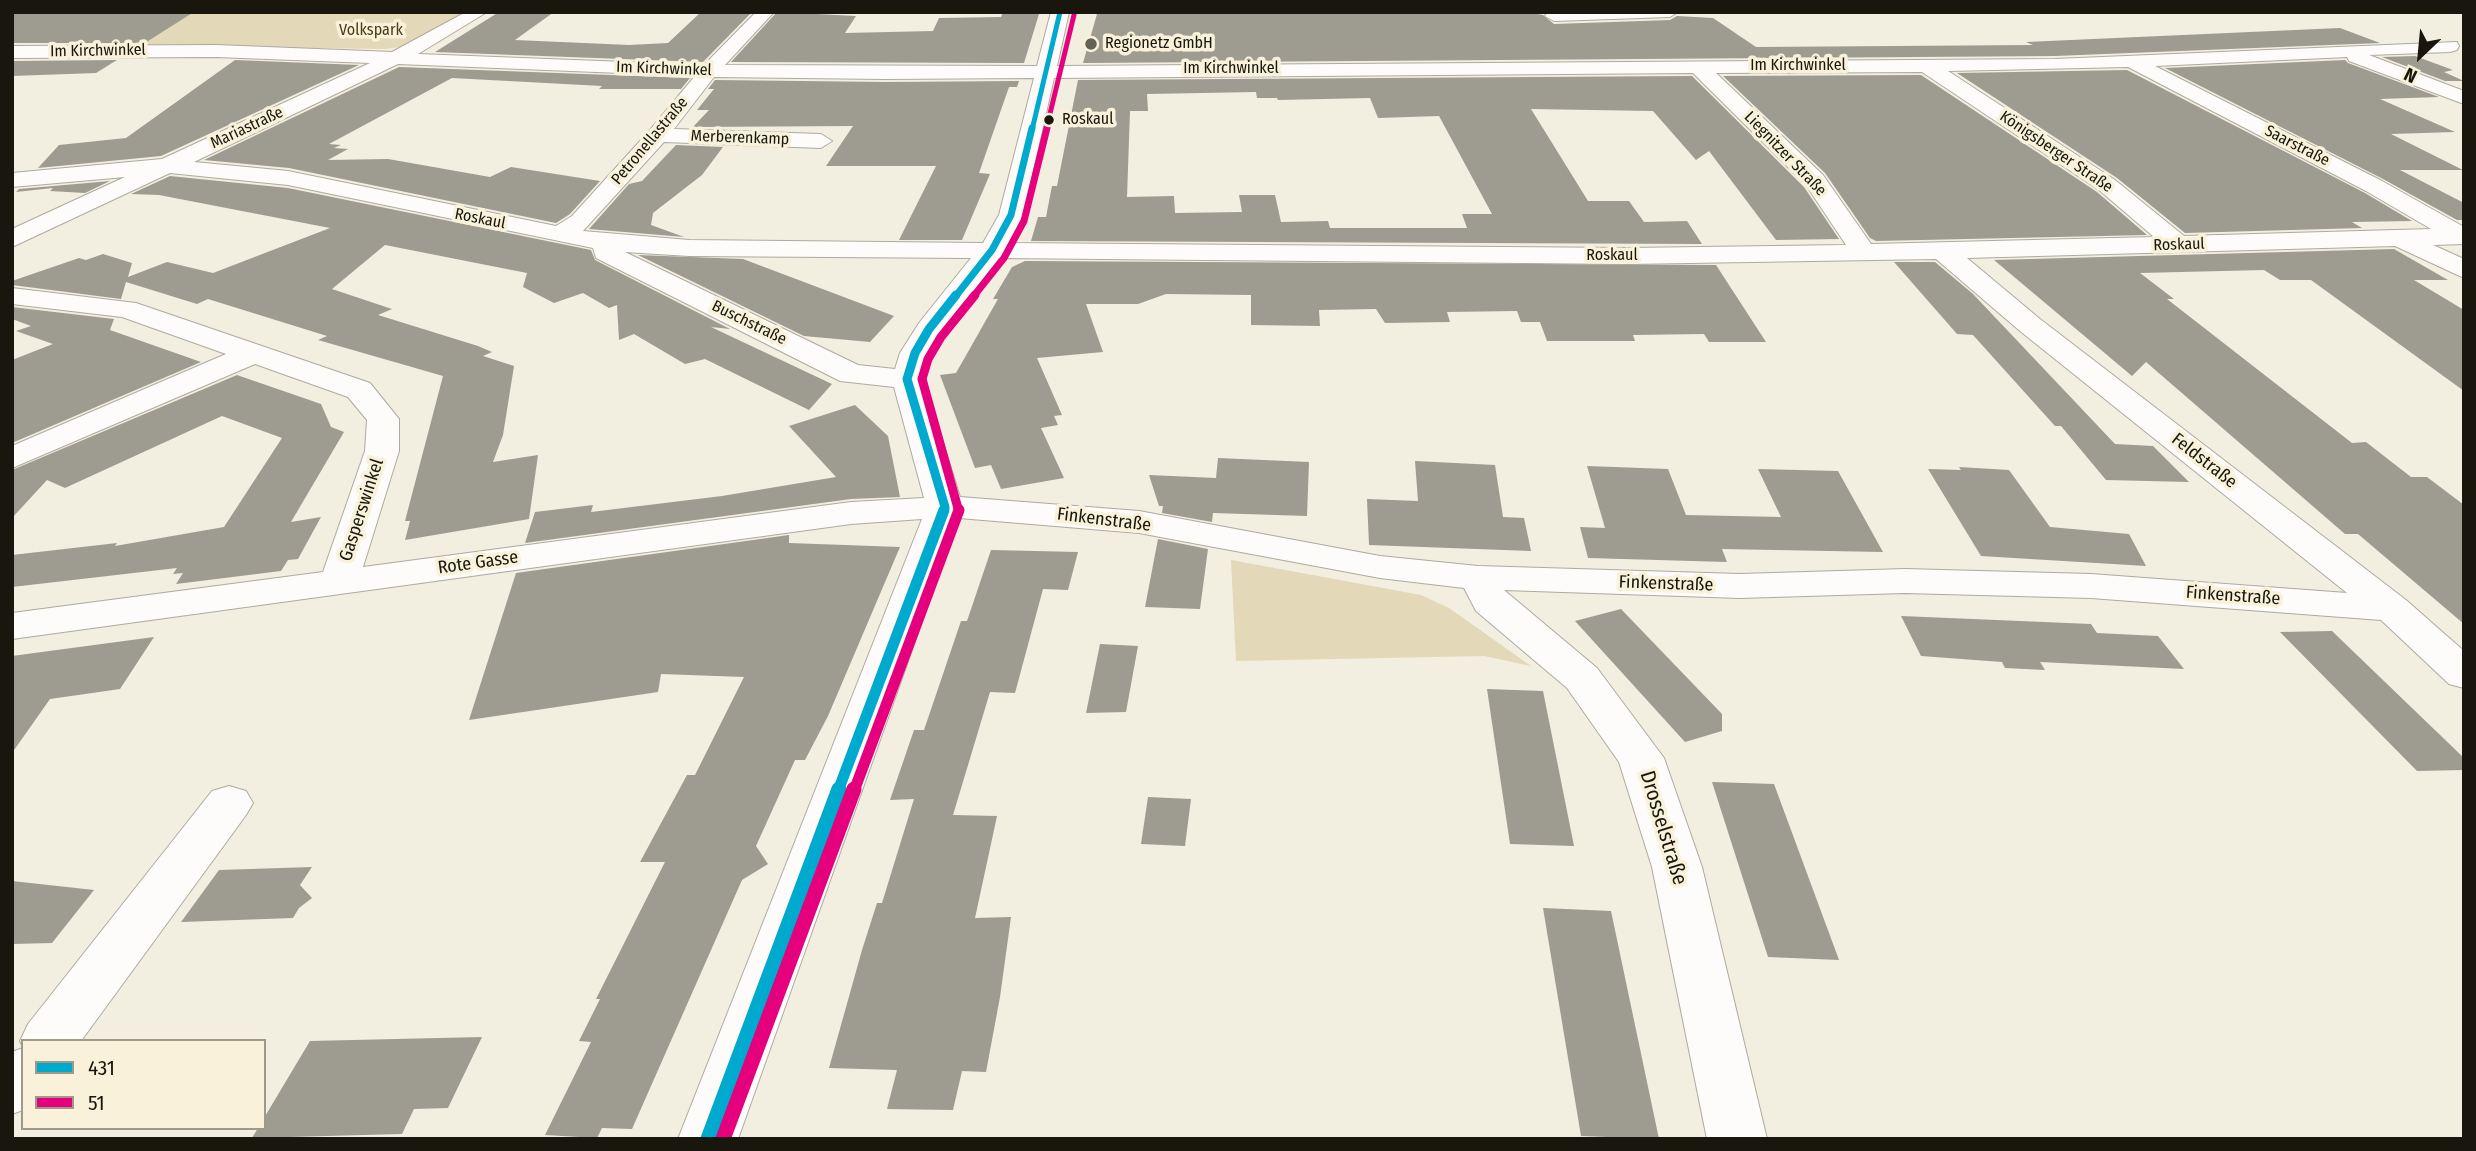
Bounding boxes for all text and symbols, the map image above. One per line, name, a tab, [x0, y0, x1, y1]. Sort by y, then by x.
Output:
park label: Volkspark	[339, 21, 403, 41]
north arrow	[2385, 21, 2455, 91]
place label: Regionetz GmbH	[1105, 34, 1213, 54]
marker: Regionetz GmbH	[1083, 36, 1099, 52]
street label: Im Kirchwinkel	[50, 41, 146, 61]
street label: Im Kirchwinkel	[1750, 56, 1846, 76]
street label: Im Kirchwinkel	[616, 58, 712, 80]
street label: Im Kirchwinkel	[1183, 59, 1279, 79]
text: N	[2400, 62, 2421, 88]
street label: Petronellastraße	[608, 93, 692, 189]
street label: Mariastraße	[208, 103, 286, 153]
street label: Königsberger Straße	[1996, 107, 2116, 197]
street label: Liegnitzer Straße	[1740, 108, 1830, 200]
place label: Roskaul	[1062, 110, 1113, 130]
marker: Roskaul	[1042, 113, 1056, 127]
street label: Saarstraße	[2261, 121, 2333, 171]
street label: Merberenkamp	[690, 127, 790, 149]
street label: Roskaul	[453, 205, 507, 233]
street label: Roskaul	[2153, 235, 2205, 255]
street label: Roskaul	[1586, 246, 1638, 266]
street label: Buschstraße	[709, 297, 789, 349]
street label: Feldstraße	[2167, 429, 2241, 493]
street label: Gasperswinkel	[335, 456, 389, 564]
street label: Finkenstraße	[1056, 504, 1152, 536]
street label: Rote Gasse	[436, 547, 520, 579]
street label: Finkenstraße	[1618, 572, 1714, 596]
street label: Finkenstraße	[2185, 582, 2281, 610]
street label: Drosselstraße	[1634, 768, 1692, 888]
legend	[21, 1039, 266, 1130]
text: 431	[88, 1055, 115, 1081]
text: 51	[88, 1090, 105, 1116]

